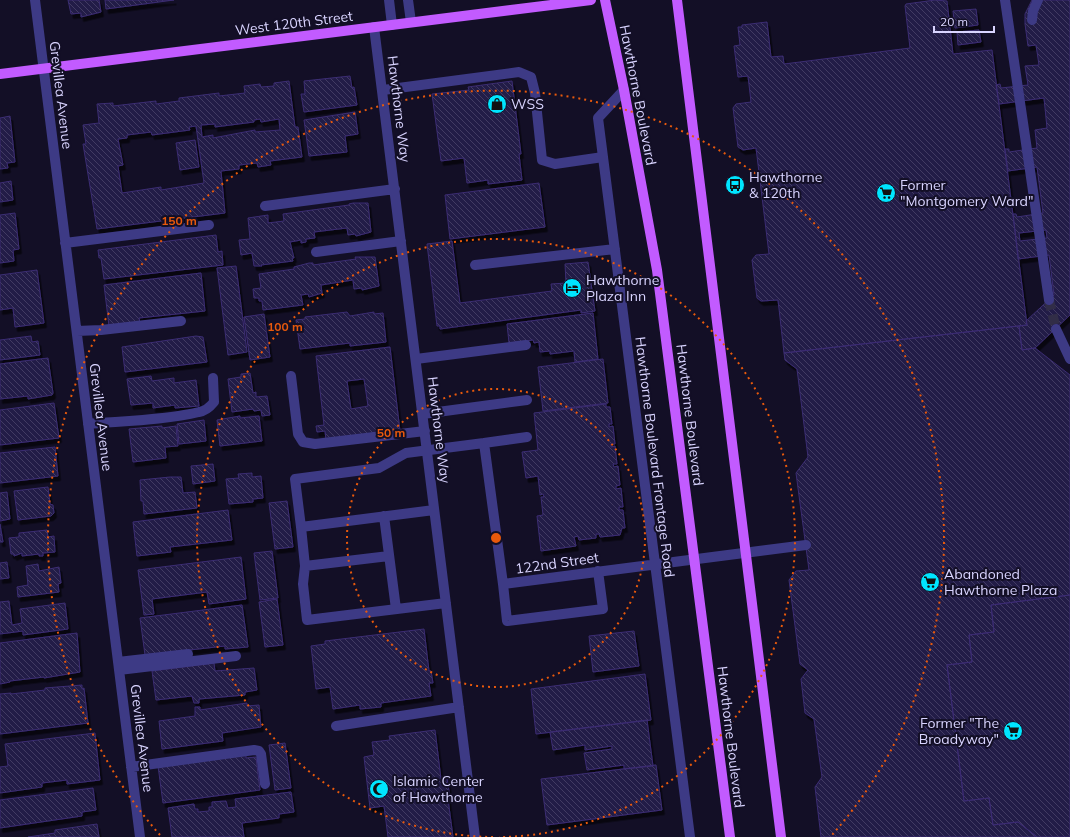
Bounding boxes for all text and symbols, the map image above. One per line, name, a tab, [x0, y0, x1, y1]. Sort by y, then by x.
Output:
street label: West 120th Street	[234, 7, 354, 39]
scale bar	[934, 8, 994, 34]
text: 20 m	[940, 14, 968, 29]
street label: Hawthorne Boulevard	[616, 23, 660, 167]
street label: Grevillea Avenue	[45, 40, 77, 150]
street label: Hawthorne Way	[384, 55, 415, 164]
shop icon: WSS	[486, 93, 508, 115]
place label: WSS	[511, 95, 544, 113]
place label: Hawthorne & 120th	[749, 168, 822, 202]
bus stop icon: Hawthorne & 120th	[724, 174, 746, 196]
place label: Former "Montgomery Ward"	[900, 176, 1034, 210]
supermarket icon: Former "Montgomery Ward"	[875, 182, 897, 204]
text: 150 m	[161, 213, 197, 228]
place label: Hawthorne Plaza Inn	[586, 271, 659, 305]
hotel icon: Hawthorne Plaza Inn	[561, 277, 583, 299]
text: 100 m	[267, 319, 303, 334]
street label: Hawthorne Boulevard Frontage Road	[631, 336, 679, 578]
street label: Hawthorne Boulevard	[672, 343, 708, 487]
street label: Grevillea Avenue	[85, 362, 117, 472]
street label: Hawthorne Way	[424, 376, 455, 485]
text: 50 m	[377, 425, 405, 440]
centre of rings	[489, 531, 503, 545]
street label: 122nd Street	[514, 548, 600, 578]
place label: Abandoned Hawthorne Plaza	[944, 565, 1057, 599]
supermarket icon: Abandoned Hawthorne Plaza	[919, 571, 941, 593]
street label: Hawthorne Boulevard	[713, 665, 749, 809]
street label: Grevillea Avenue	[126, 683, 158, 793]
place label: Former "The Broadyway"	[919, 714, 999, 748]
supermarket icon: Former "The Broadyway"	[1002, 720, 1024, 742]
place label: Islamic Center of Hawthorne	[393, 772, 485, 806]
mosque icon: Islamic Center of Hawthorne	[368, 778, 390, 800]

